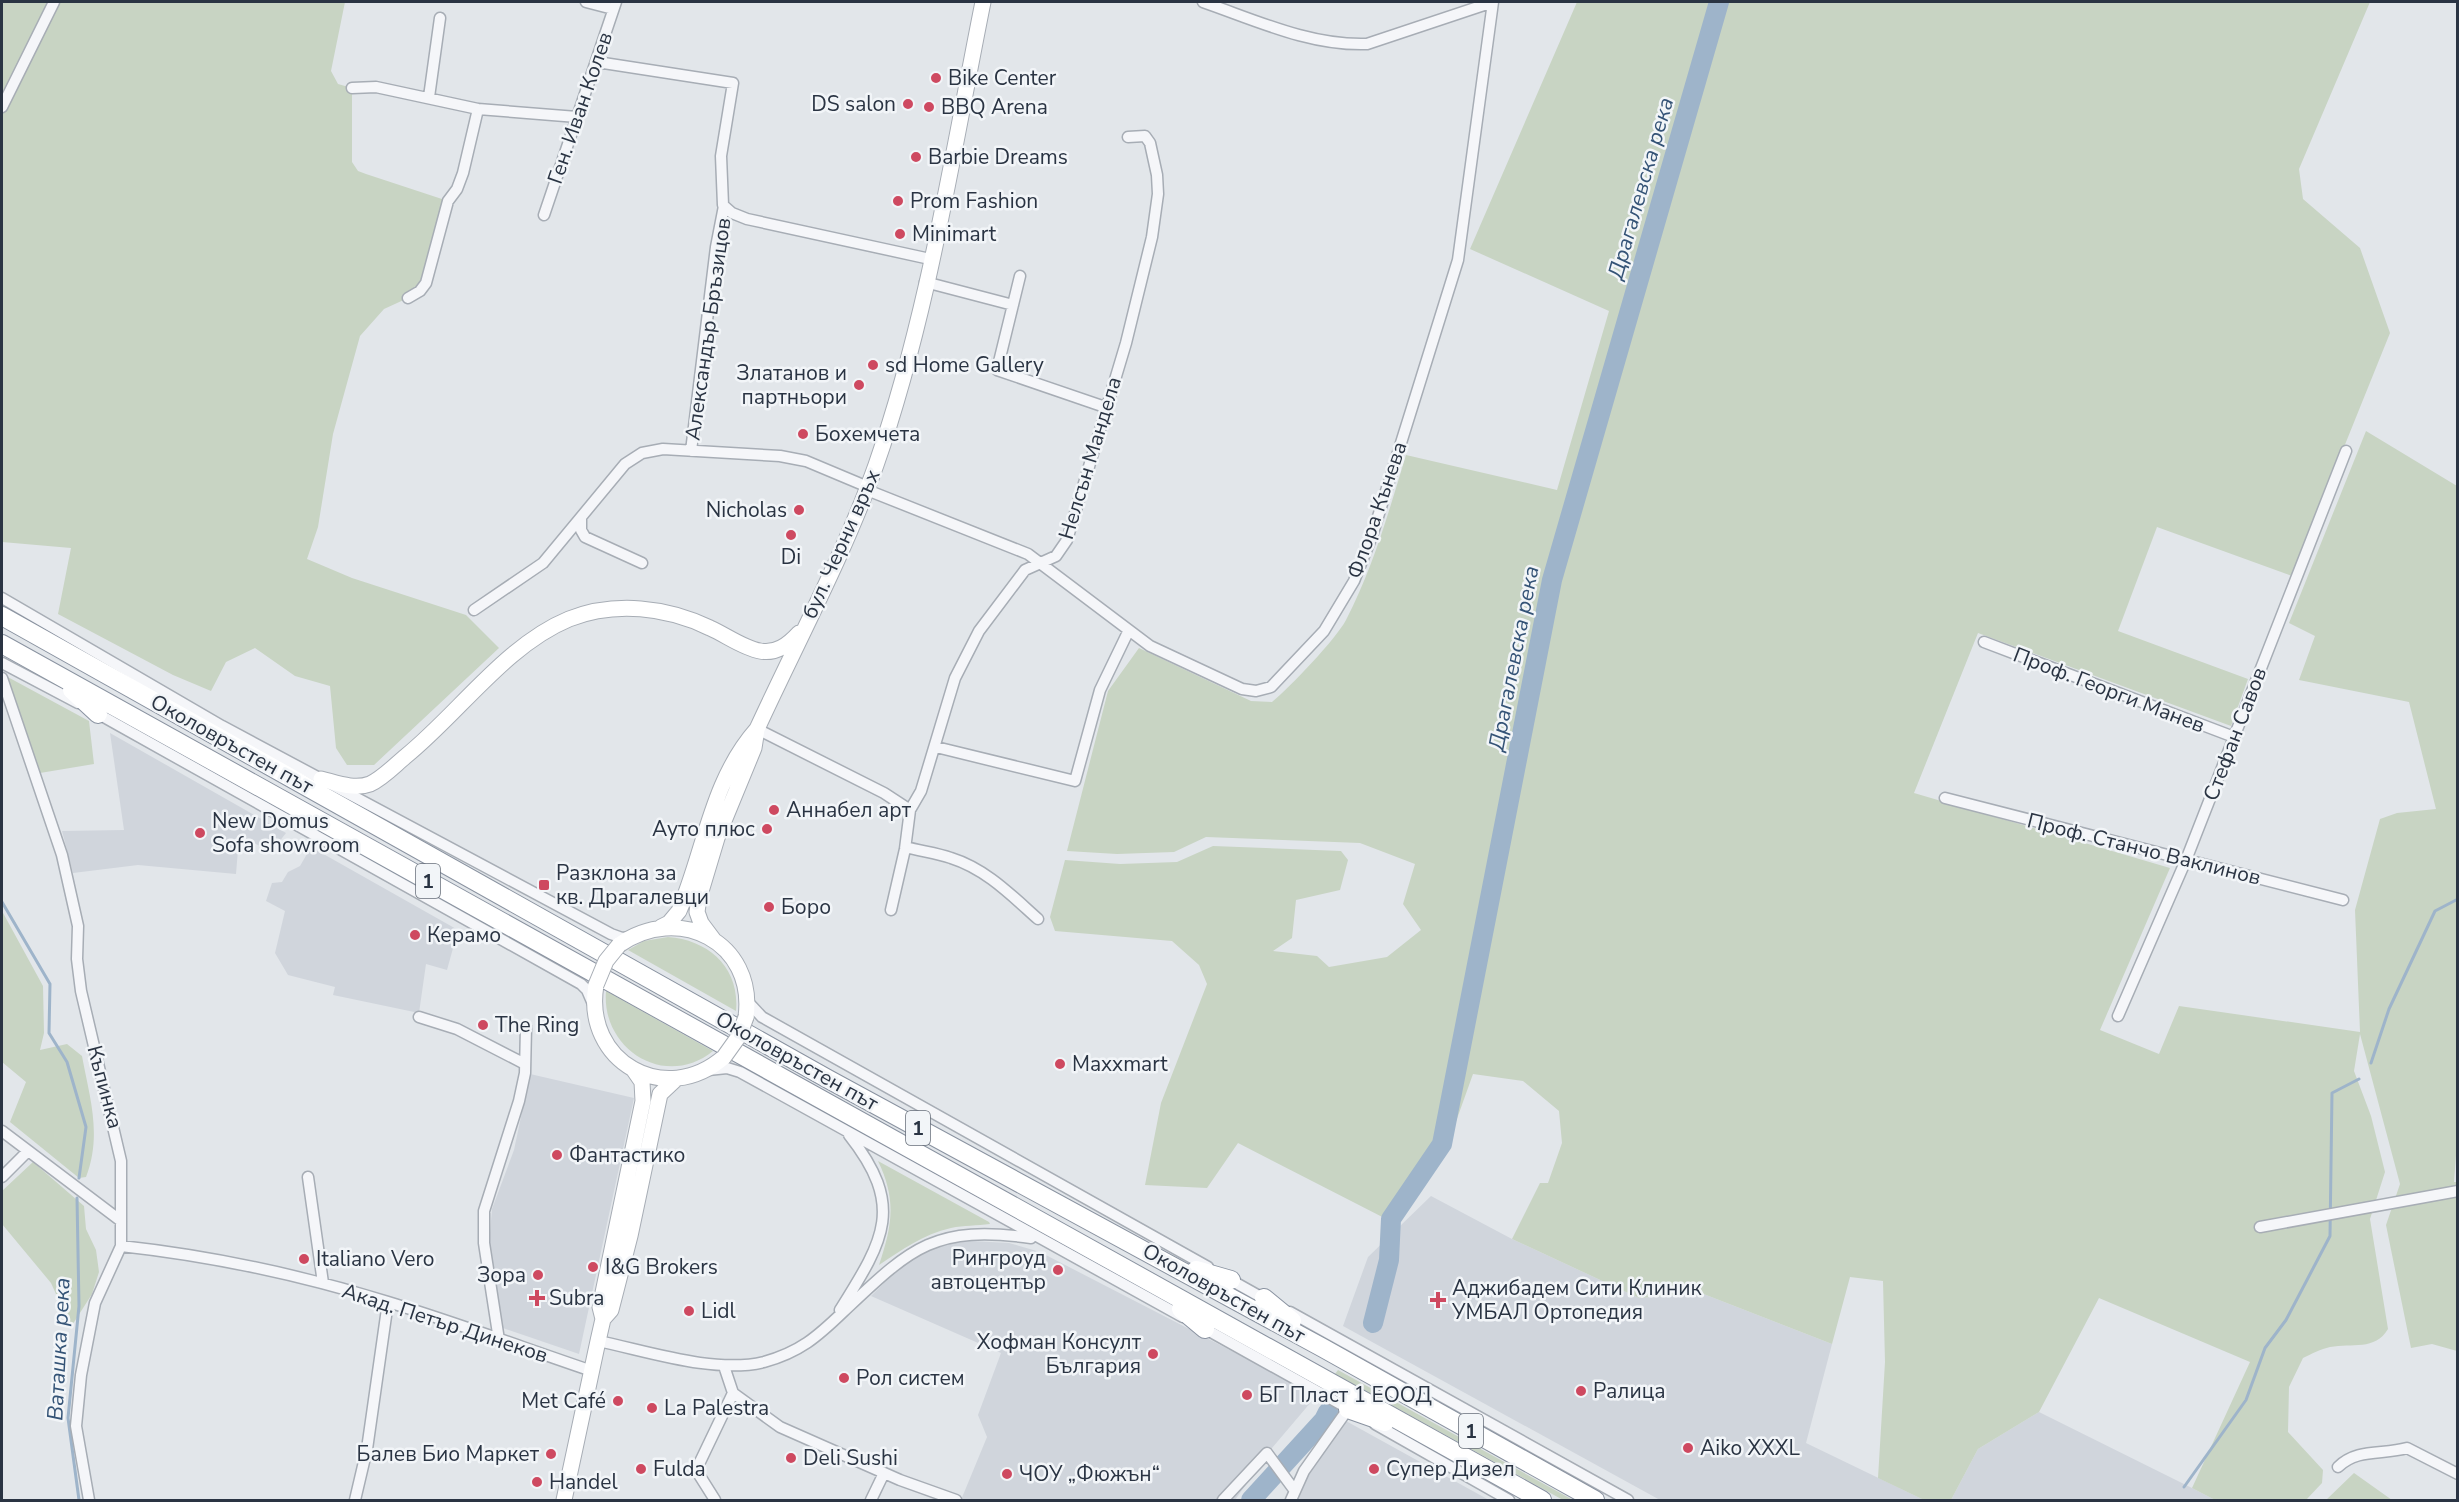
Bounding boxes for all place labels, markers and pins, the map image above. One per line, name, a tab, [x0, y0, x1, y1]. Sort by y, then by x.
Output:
place label: Bike Center	[948, 64, 1057, 92]
marker: Bike Center	[929, 71, 943, 85]
place label: DS salon	[811, 90, 896, 118]
place label: BBQ Arena	[941, 93, 1048, 121]
marker: DS salon	[901, 97, 915, 111]
marker: BBQ Arena	[922, 100, 936, 114]
place label: Barbie Dreams	[928, 143, 1068, 171]
marker: Barbie Dreams	[909, 150, 923, 164]
place label: Prom Fashion	[910, 187, 1038, 215]
marker: Prom Fashion	[891, 194, 905, 208]
place label: Minimart	[912, 220, 997, 248]
marker: Minimart	[893, 227, 907, 241]
place label: sd Home Gallery	[885, 351, 1044, 379]
marker: sd Home Gallery	[866, 358, 880, 372]
place label: Златанов и партньори	[736, 359, 847, 411]
marker: Златанов и партньори	[852, 378, 866, 392]
place label: Бохемчета	[815, 420, 920, 448]
marker: Бохемчета	[796, 427, 810, 441]
place label: Nicholas	[706, 496, 787, 524]
marker: Nicholas	[792, 503, 806, 517]
marker: Di	[784, 528, 798, 542]
place label: Di	[781, 543, 801, 571]
place label: Аннабел арт	[786, 796, 912, 824]
marker: Аннабел арт	[767, 803, 781, 817]
place label: New Domus Sofa showroom	[212, 807, 360, 859]
place label: Ауто плюс	[652, 815, 755, 843]
marker: Ауто плюс	[760, 822, 774, 836]
marker: New Domus Sofa showroom	[193, 826, 207, 840]
place label: Разклона за кв. Драгалевци	[556, 859, 709, 911]
marker: Разклона за кв. Драгалевци	[537, 878, 551, 892]
place label: Боро	[781, 893, 831, 921]
marker: Боро	[762, 900, 776, 914]
place label: Керамо	[427, 921, 501, 949]
marker: Керамо	[408, 928, 422, 942]
place label: The Ring	[495, 1011, 579, 1039]
marker: The Ring	[476, 1018, 490, 1032]
place label: Maxxmart	[1072, 1050, 1168, 1078]
marker: Maxxmart	[1053, 1057, 1067, 1071]
place label: Фантастико	[569, 1141, 686, 1169]
marker: Фантастико	[550, 1148, 564, 1162]
place label: Рингроуд автоцентър	[931, 1244, 1046, 1296]
place label: Italiano Vero	[316, 1245, 435, 1273]
marker: Italiano Vero	[297, 1252, 311, 1266]
place label: I&G Brokers	[605, 1253, 718, 1281]
marker: I&G Brokers	[586, 1260, 600, 1274]
place label: Зора	[477, 1261, 526, 1289]
marker: Рингроуд автоцентър	[1051, 1263, 1065, 1277]
marker: Зора	[531, 1268, 545, 1282]
place label: Аджибадем Сити Клиник УМБАЛ Ортопедия	[1451, 1274, 1702, 1326]
place label: Subra	[549, 1284, 604, 1312]
marker: Subra	[530, 1291, 544, 1305]
marker: Аджибадем Сити Клиник УМБАЛ Ортопедия	[1429, 1291, 1447, 1309]
place label: Lidl	[701, 1297, 737, 1325]
marker: Lidl	[682, 1304, 696, 1318]
place label: Хофман Консулт България	[977, 1328, 1142, 1380]
marker: Хофман Консулт България	[1146, 1347, 1160, 1361]
place label: Рол систем	[856, 1364, 965, 1392]
marker: Рол систем	[837, 1371, 851, 1385]
place label: Ралица	[1593, 1377, 1666, 1405]
place label: БГ Пласт 1 ЕООД	[1259, 1381, 1432, 1409]
marker: Ралица	[1574, 1384, 1588, 1398]
place label: Met Café	[521, 1387, 606, 1415]
marker: БГ Пласт 1 ЕООД	[1240, 1388, 1254, 1402]
marker: Met Café	[611, 1394, 625, 1408]
place label: La Palestra	[664, 1394, 769, 1422]
marker: La Palestra	[645, 1401, 659, 1415]
place label: Aiko XXXL	[1700, 1434, 1800, 1462]
place label: Балев Био Маркет	[357, 1440, 540, 1468]
marker: Aiko XXXL	[1681, 1441, 1695, 1455]
place label: Deli Sushi	[803, 1444, 898, 1472]
marker: Балев Био Маркет	[544, 1447, 558, 1461]
marker: Deli Sushi	[784, 1451, 798, 1465]
place label: Fulda	[653, 1455, 706, 1483]
place label: Супер Дизел	[1386, 1455, 1515, 1483]
place label: ЧОУ „Фюжън“	[1019, 1460, 1160, 1488]
marker: Fulda	[634, 1462, 648, 1476]
marker: Супер Дизел	[1367, 1462, 1381, 1476]
marker: ЧОУ „Фюжън“	[1000, 1467, 1014, 1481]
place label: Handel	[549, 1468, 618, 1496]
marker: Handel	[530, 1475, 544, 1489]

